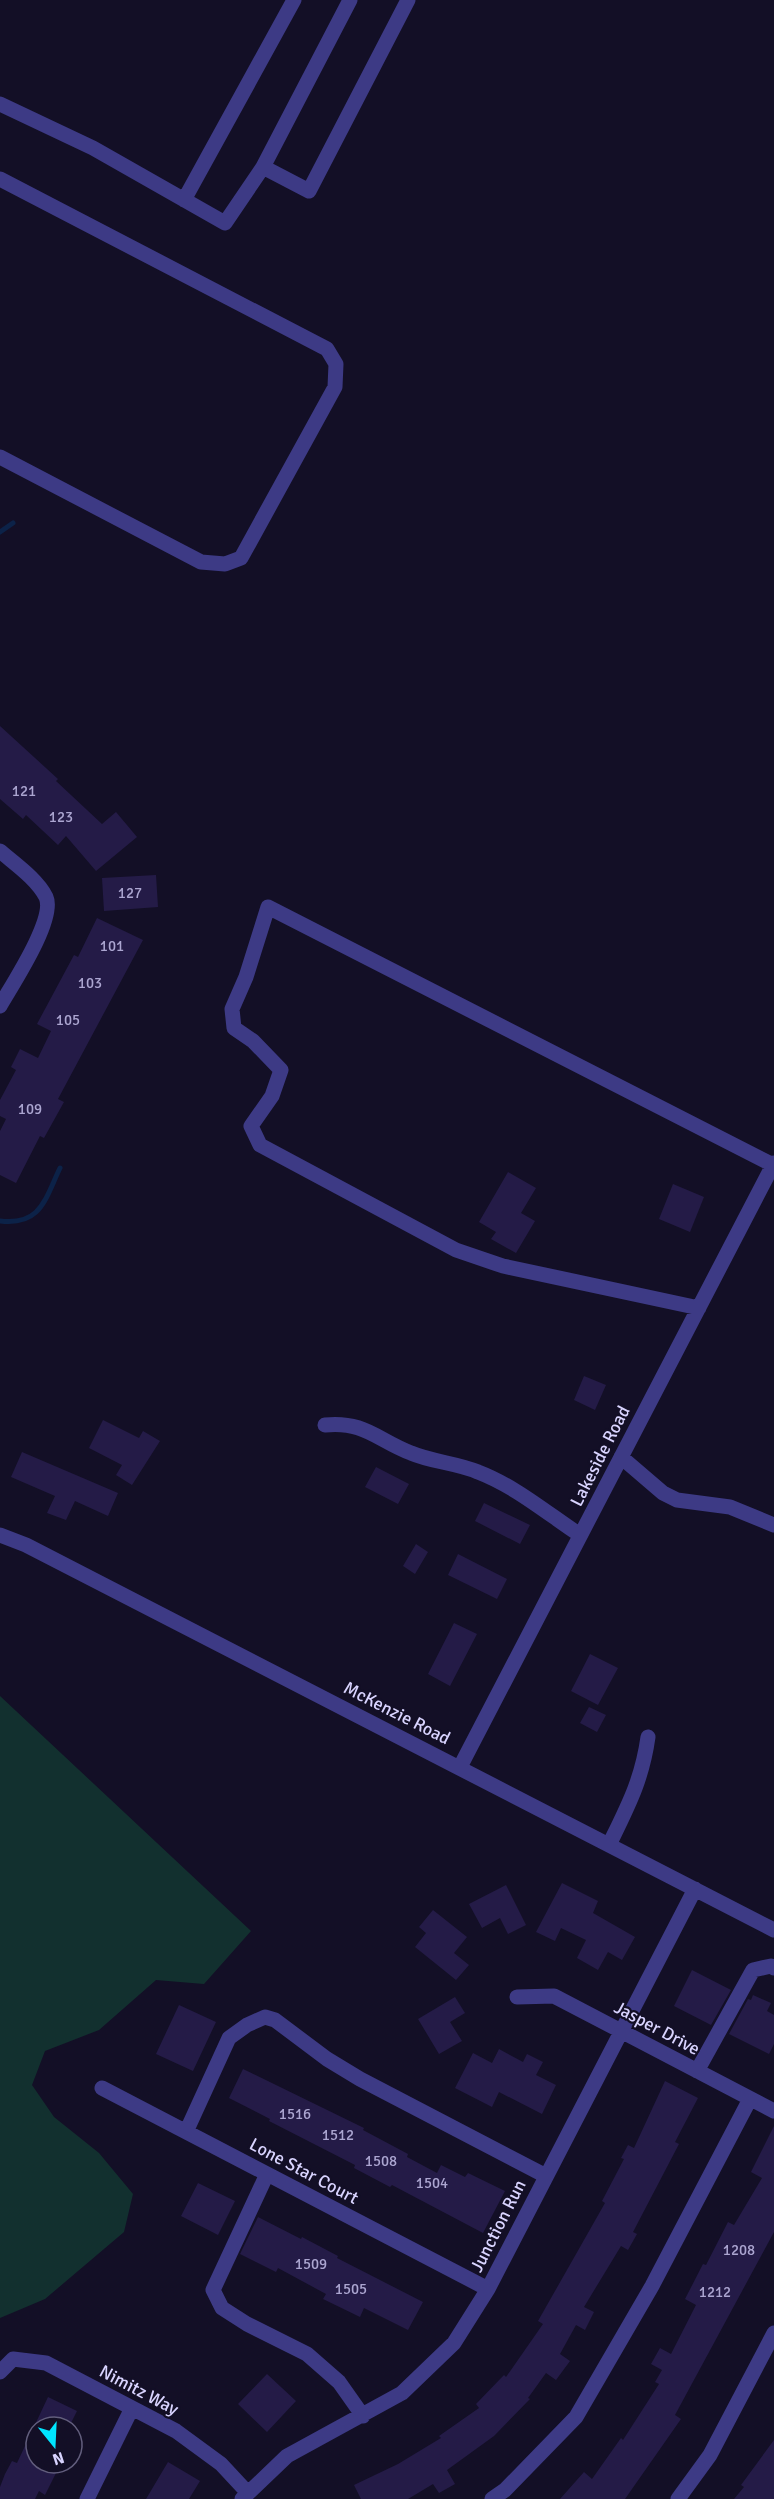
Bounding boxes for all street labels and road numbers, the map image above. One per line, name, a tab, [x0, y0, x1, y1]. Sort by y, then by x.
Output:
street label: Lakeside Road	[565, 1402, 635, 1510]
street label: McKenzie Road	[340, 1677, 454, 1749]
street label: Jasper Drive	[610, 1996, 704, 2060]
street label: Lone Star Court	[246, 2133, 362, 2209]
street label: Junction Run	[465, 2176, 531, 2276]
street label: Nimitz Way	[96, 2360, 183, 2420]

